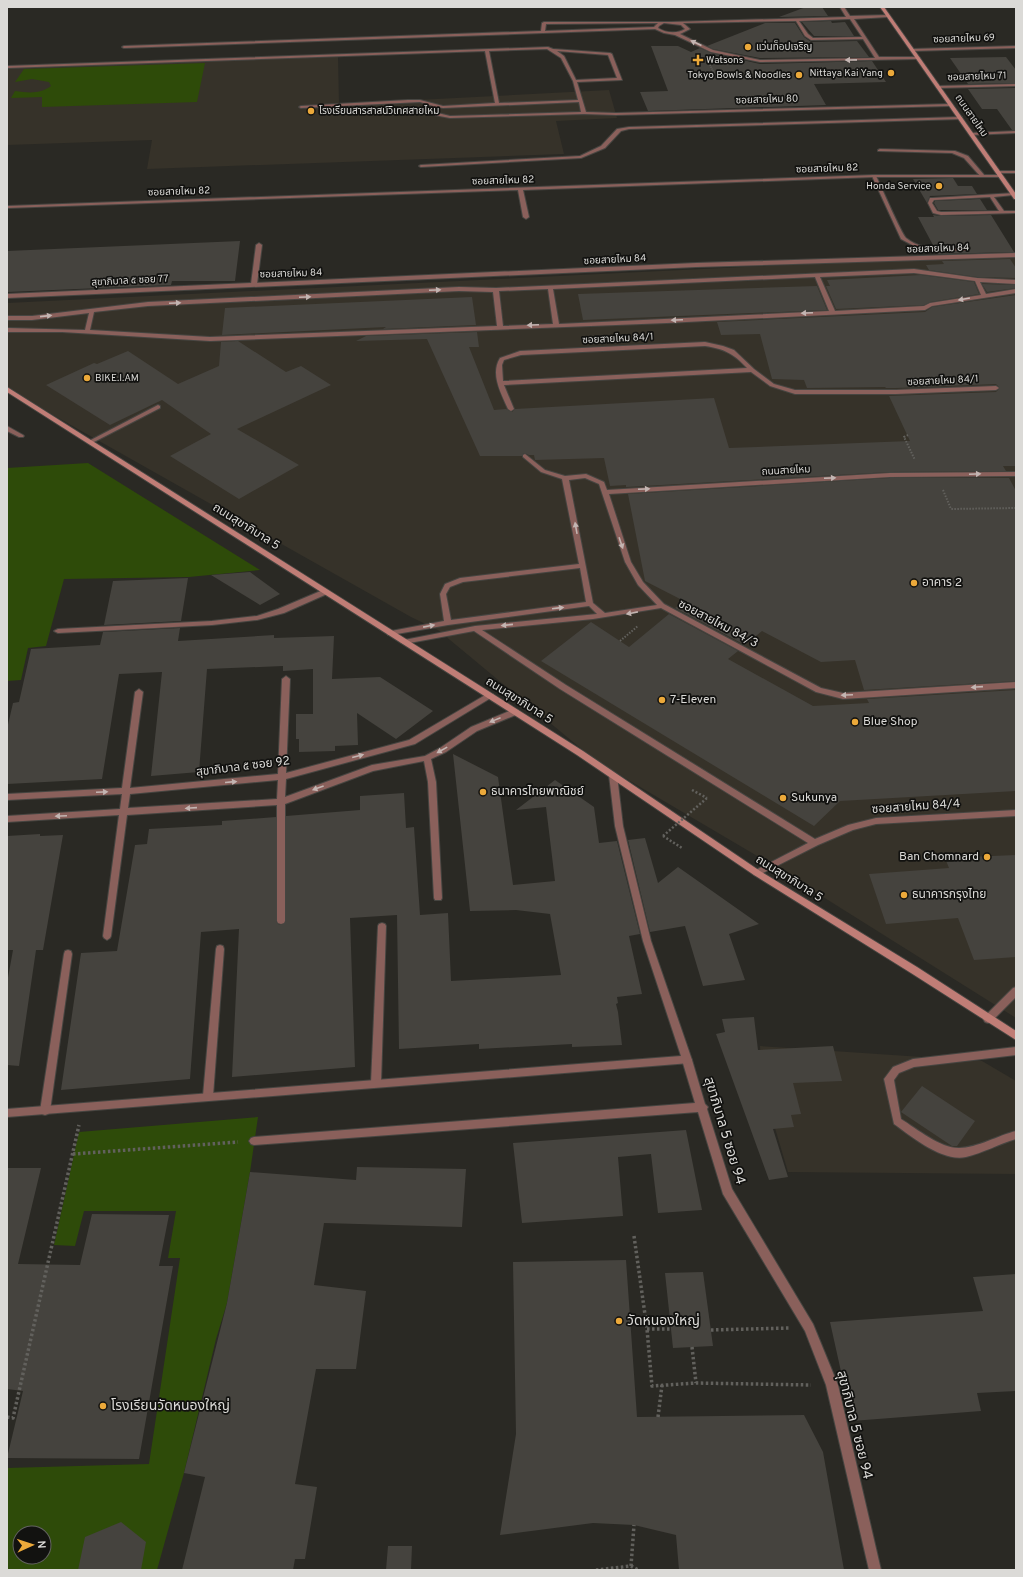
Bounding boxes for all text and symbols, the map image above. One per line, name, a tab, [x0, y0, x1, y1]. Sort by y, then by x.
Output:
street label: ซอยสายไหม 69	[933, 31, 995, 47]
one-way arrow	[690, 40, 702, 46]
place label: แว่นท็อปเจริญ	[756, 40, 812, 54]
marker: แว่นท็อปเจริญ	[743, 42, 753, 52]
place label: Watsons	[706, 54, 744, 67]
marker: Watsons	[693, 55, 703, 65]
one-way arrow	[844, 57, 857, 63]
place label: Nittaya Kai Yang	[809, 67, 883, 80]
marker: Nittaya Kai Yang	[886, 68, 896, 78]
place label: Tokyo Bowls & Noodles	[687, 69, 791, 82]
street label: ซอยสายไหม 71	[947, 69, 1007, 85]
marker: Tokyo Bowls & Noodles	[794, 70, 804, 80]
street label: ซอยสายไหม 80	[735, 92, 799, 108]
street label: ถนนสายไหม	[952, 92, 990, 140]
place label: โรงเรียนสารสาสน์วิเทศสายไหม	[319, 105, 439, 118]
marker: โรงเรียนสารสาสน์วิเทศสายไหม	[306, 106, 316, 116]
street label: ซอยสายไหม 82	[796, 161, 858, 177]
street label: ซอยสายไหม 82	[472, 173, 534, 189]
place label: Honda Service	[866, 180, 931, 193]
marker: Honda Service	[934, 181, 944, 191]
street label: ซอยสายไหม 82	[148, 184, 210, 200]
street label: ซอยสายไหม 84	[906, 241, 970, 257]
street label: ซอยสายไหม 84	[583, 252, 647, 268]
street label: ซอยสายไหม 84	[259, 266, 323, 282]
street label: สุขาภิบาล ๕ ซอย 77	[91, 272, 169, 290]
one-way arrow	[429, 287, 441, 294]
one-way arrow	[299, 293, 311, 300]
one-way arrow	[958, 297, 970, 303]
one-way arrow	[169, 299, 181, 306]
one-way arrow	[800, 310, 813, 316]
one-way arrow	[40, 313, 52, 319]
one-way arrow	[670, 317, 683, 323]
one-way arrow	[526, 322, 539, 328]
street label: ซอยสายไหม 84/1	[582, 331, 654, 347]
place label: BIKE.I.AM	[95, 372, 139, 385]
marker: BIKE.I.AM	[82, 373, 92, 383]
street label: ซอยสายไหม 84/1	[907, 373, 979, 389]
street label: ถนนสายไหม	[761, 463, 811, 479]
one-way arrow	[969, 470, 981, 477]
one-way arrow	[824, 475, 836, 482]
one-way arrow	[638, 485, 650, 492]
street label: ถนนสุขาภิบาล 5	[209, 500, 283, 554]
one-way arrow	[573, 521, 579, 534]
one-way arrow	[618, 537, 624, 549]
place label: อาคาร 2	[922, 575, 962, 591]
marker: อาคาร 2	[909, 578, 919, 588]
street label: ซอยสายไหม 84/3	[675, 596, 761, 652]
one-way arrow	[552, 605, 564, 611]
one-way arrow	[626, 610, 638, 616]
one-way arrow	[501, 621, 513, 628]
one-way arrow	[423, 623, 435, 629]
street label: ถนนสุขาภิบาล 5	[482, 674, 556, 728]
one-way arrow	[971, 683, 983, 690]
place label: 7-Eleven	[670, 692, 716, 708]
one-way arrow	[840, 692, 853, 698]
marker: 7-Eleven	[657, 695, 667, 705]
place label: Blue Shop	[863, 714, 918, 730]
marker: Blue Shop	[850, 717, 860, 727]
one-way arrow	[488, 718, 500, 724]
one-way arrow	[436, 747, 448, 754]
street label: สุขาภิบาล ๕ ซอย 92	[195, 753, 291, 781]
one-way arrow	[353, 753, 365, 759]
one-way arrow	[225, 778, 237, 785]
place label: ธนาคารไทยพาณิชย์	[491, 784, 584, 800]
one-way arrow	[312, 786, 324, 792]
marker: ธนาคารไทยพาณิชย์	[478, 787, 488, 797]
one-way arrow	[96, 789, 108, 796]
place label: Sukunya	[791, 790, 837, 806]
marker: Sukunya	[778, 793, 788, 803]
street label: ซอยสายไหม 84/4	[871, 796, 961, 818]
one-way arrow	[185, 805, 197, 812]
one-way arrow	[55, 813, 67, 820]
place label: Ban Chomnard	[899, 849, 979, 865]
street label: ถนนสุขาภิบาล 5	[752, 852, 826, 906]
marker: Ban Chomnard	[982, 852, 992, 862]
place label: ธนาคารกรุงไทย	[912, 887, 986, 903]
marker: ธนาคารกรุงไทย	[899, 890, 909, 900]
street label: สุขาภิบาล 5 ซอย 94	[700, 1075, 748, 1187]
place label: วัดหนองใหญ่	[627, 1312, 700, 1330]
marker: วัดหนองใหญ่	[614, 1316, 624, 1326]
street label: สุขาภิบาล 5 ซอย 94	[832, 1369, 876, 1481]
place label: โรงเรียนวัดหนองใหญ่	[111, 1397, 230, 1415]
marker: โรงเรียนวัดหนองใหญ่	[98, 1401, 108, 1411]
north arrow	[12, 1525, 52, 1565]
text: N	[34, 1540, 48, 1549]

